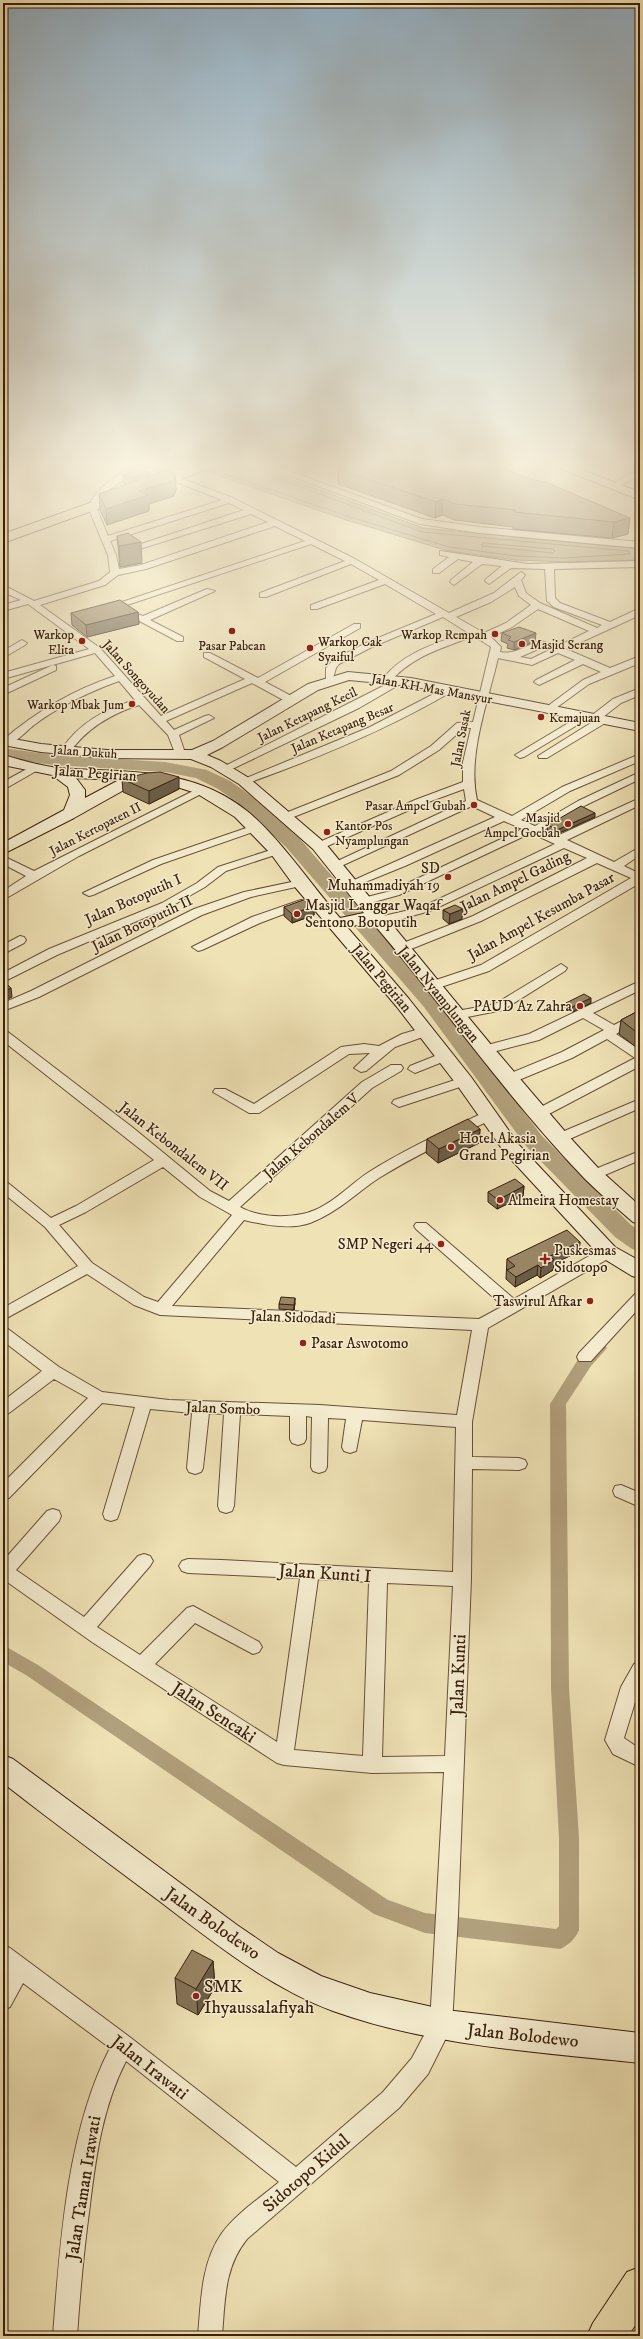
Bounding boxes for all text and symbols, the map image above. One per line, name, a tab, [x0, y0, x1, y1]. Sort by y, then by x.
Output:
marker: Pasar Pabean	[227, 626, 237, 636]
place label: Warkop Elita	[32, 627, 74, 658]
place label: Warkop Rempah	[400, 627, 487, 643]
marker: Warkop Rempah	[490, 629, 500, 639]
place label: Warkop Cak Syaiful	[317, 634, 383, 665]
marker: Warkop Elita	[77, 636, 87, 646]
street label: Jalan Songoyudan	[98, 636, 174, 717]
place label: Masjid Serang	[530, 637, 604, 654]
place label: Pasar Pabean	[198, 638, 266, 654]
marker: Masjid Serang	[517, 639, 527, 649]
marker: Warkop Cak Syaiful	[305, 643, 315, 653]
street label: Jalan KH Mas Mansyur	[369, 670, 494, 708]
street label: Jalan Ketapang Kecil	[254, 684, 360, 746]
place label: Warkop Mbak Jum	[26, 697, 124, 713]
marker: Warkop Mbak Jum	[127, 699, 137, 709]
street label: Jalan Ketapang Besar	[288, 699, 396, 757]
street label: Jalan Sasak	[447, 708, 474, 769]
place label: Kemajuan	[549, 710, 601, 727]
marker: Kemajuan	[536, 712, 546, 722]
street label: Jalan Dukuh	[51, 742, 118, 762]
street label: Jalan Pegirian	[51, 761, 137, 786]
place label: Pasar Ampel Gubah	[365, 798, 466, 814]
street label: Jalan Kertopaten II	[46, 799, 144, 859]
marker: Pasar Ampel Gubah	[469, 800, 479, 810]
place label: Masjid Ampel Goebah	[484, 810, 561, 841]
place label: Kantor Pos Nyamplungan	[335, 818, 409, 849]
marker: Masjid Ampel Goebah	[563, 819, 573, 829]
marker: Kantor Pos Nyamplungan	[322, 827, 332, 837]
street label: Jalan Ampel Gading	[455, 846, 574, 917]
place label: SD Muhammadiyah 19	[327, 859, 440, 895]
street label: Jalan Ampel Kesumba Pasar	[463, 868, 618, 966]
street label: Jalan Botoputih I	[80, 870, 184, 930]
marker: SD Muhammadiyah 19	[443, 872, 453, 882]
street label: Jalan Botoputih II	[87, 891, 196, 957]
place label: Masjid Langgar Waqaf Sentono Botoputih	[305, 896, 443, 932]
marker: Masjid Langgar Waqaf Sentono Botoputih	[292, 909, 302, 919]
street label: Jalan Pegirian	[346, 939, 416, 1017]
street label: Jalan Nyamplungan	[392, 940, 484, 1047]
place label: PAUD Az Zahra	[473, 997, 573, 1016]
marker: PAUD Az Zahra	[575, 1001, 585, 1011]
street label: Jalan Kebondalem V	[258, 1089, 364, 1185]
street label: Jalan Kebondalem VII	[114, 1097, 232, 1195]
place label: Hotel Akasia Grand Pegirian	[459, 1129, 550, 1165]
marker: Hotel Akasia Grand Pegirian	[446, 1142, 456, 1152]
place label: Almeira Homestay	[508, 1191, 620, 1210]
marker: Almeira Homestay	[495, 1195, 505, 1205]
place label: SMP Negeri 44	[338, 1235, 433, 1254]
marker: SMP Negeri 44	[436, 1239, 446, 1249]
place label: Puskesmas Sidotopo	[554, 1241, 616, 1277]
marker: Puskesmas Sidotopo	[539, 1253, 551, 1265]
place label: Taswirul Afkar	[493, 1292, 582, 1311]
marker: Taswirul Afkar	[585, 1296, 595, 1306]
street label: Jalan Sidodadi	[248, 1306, 336, 1328]
place label: Pasar Aswotomo	[311, 1334, 408, 1353]
marker: Pasar Aswotomo	[298, 1338, 308, 1348]
street label: Jalan Sombo	[183, 1398, 261, 1419]
street label: Jalan Kunti I	[276, 1560, 372, 1588]
street label: Jalan Kunti	[447, 1634, 471, 1718]
street label: Jalan Sencaki	[166, 1676, 260, 1748]
street label: Jalan Bolodewo	[159, 1882, 265, 1965]
place label: SMK Ihyaussalafiyah	[204, 1976, 315, 2019]
marker: SMK Ihyaussalafiyah	[191, 1991, 201, 2001]
street label: Jalan Bolodewo	[464, 2019, 580, 2053]
street label: Jalan Irawati	[105, 2030, 192, 2105]
street label: Jalan Taman Irawati	[61, 2114, 106, 2264]
street label: Sidotopo Kidul	[259, 2130, 355, 2218]

